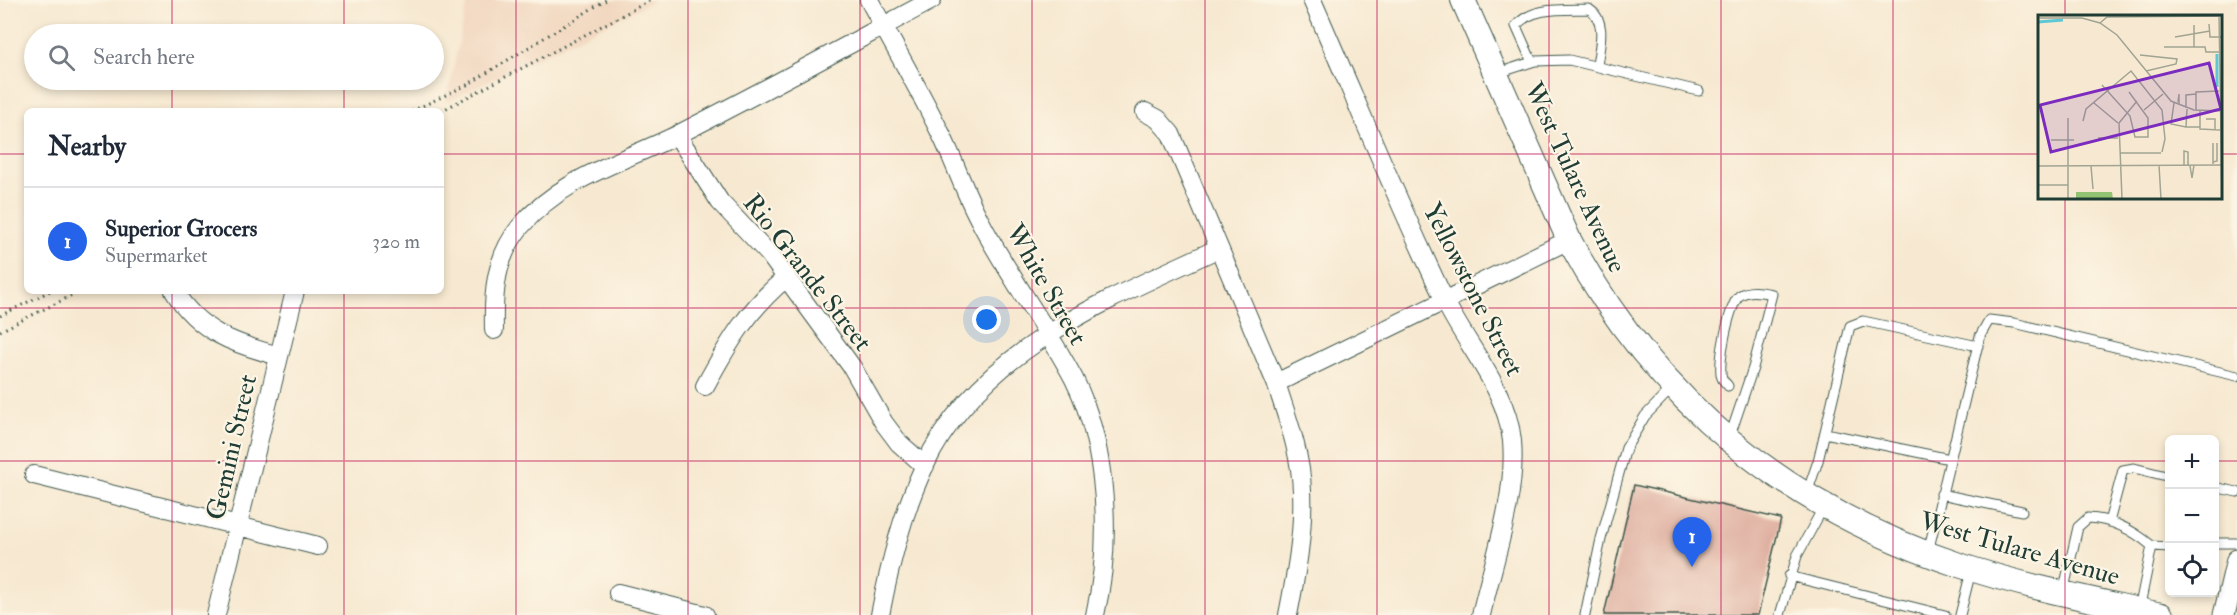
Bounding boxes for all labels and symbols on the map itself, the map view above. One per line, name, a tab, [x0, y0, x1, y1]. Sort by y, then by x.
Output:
inset map	[2038, 15, 2222, 200]
street label: West Tulare Avenue	[1517, 76, 1633, 278]
street label: Rio Grande Street	[736, 188, 879, 358]
street label: Yellowstone Street	[1416, 198, 1531, 381]
street label: White Street	[998, 217, 1094, 351]
your location	[972, 305, 1001, 334]
street label: Gemini Street	[200, 371, 264, 523]
street label: West Tulare Avenue	[1915, 505, 2123, 593]
pin: 1	[1672, 518, 1712, 567]

